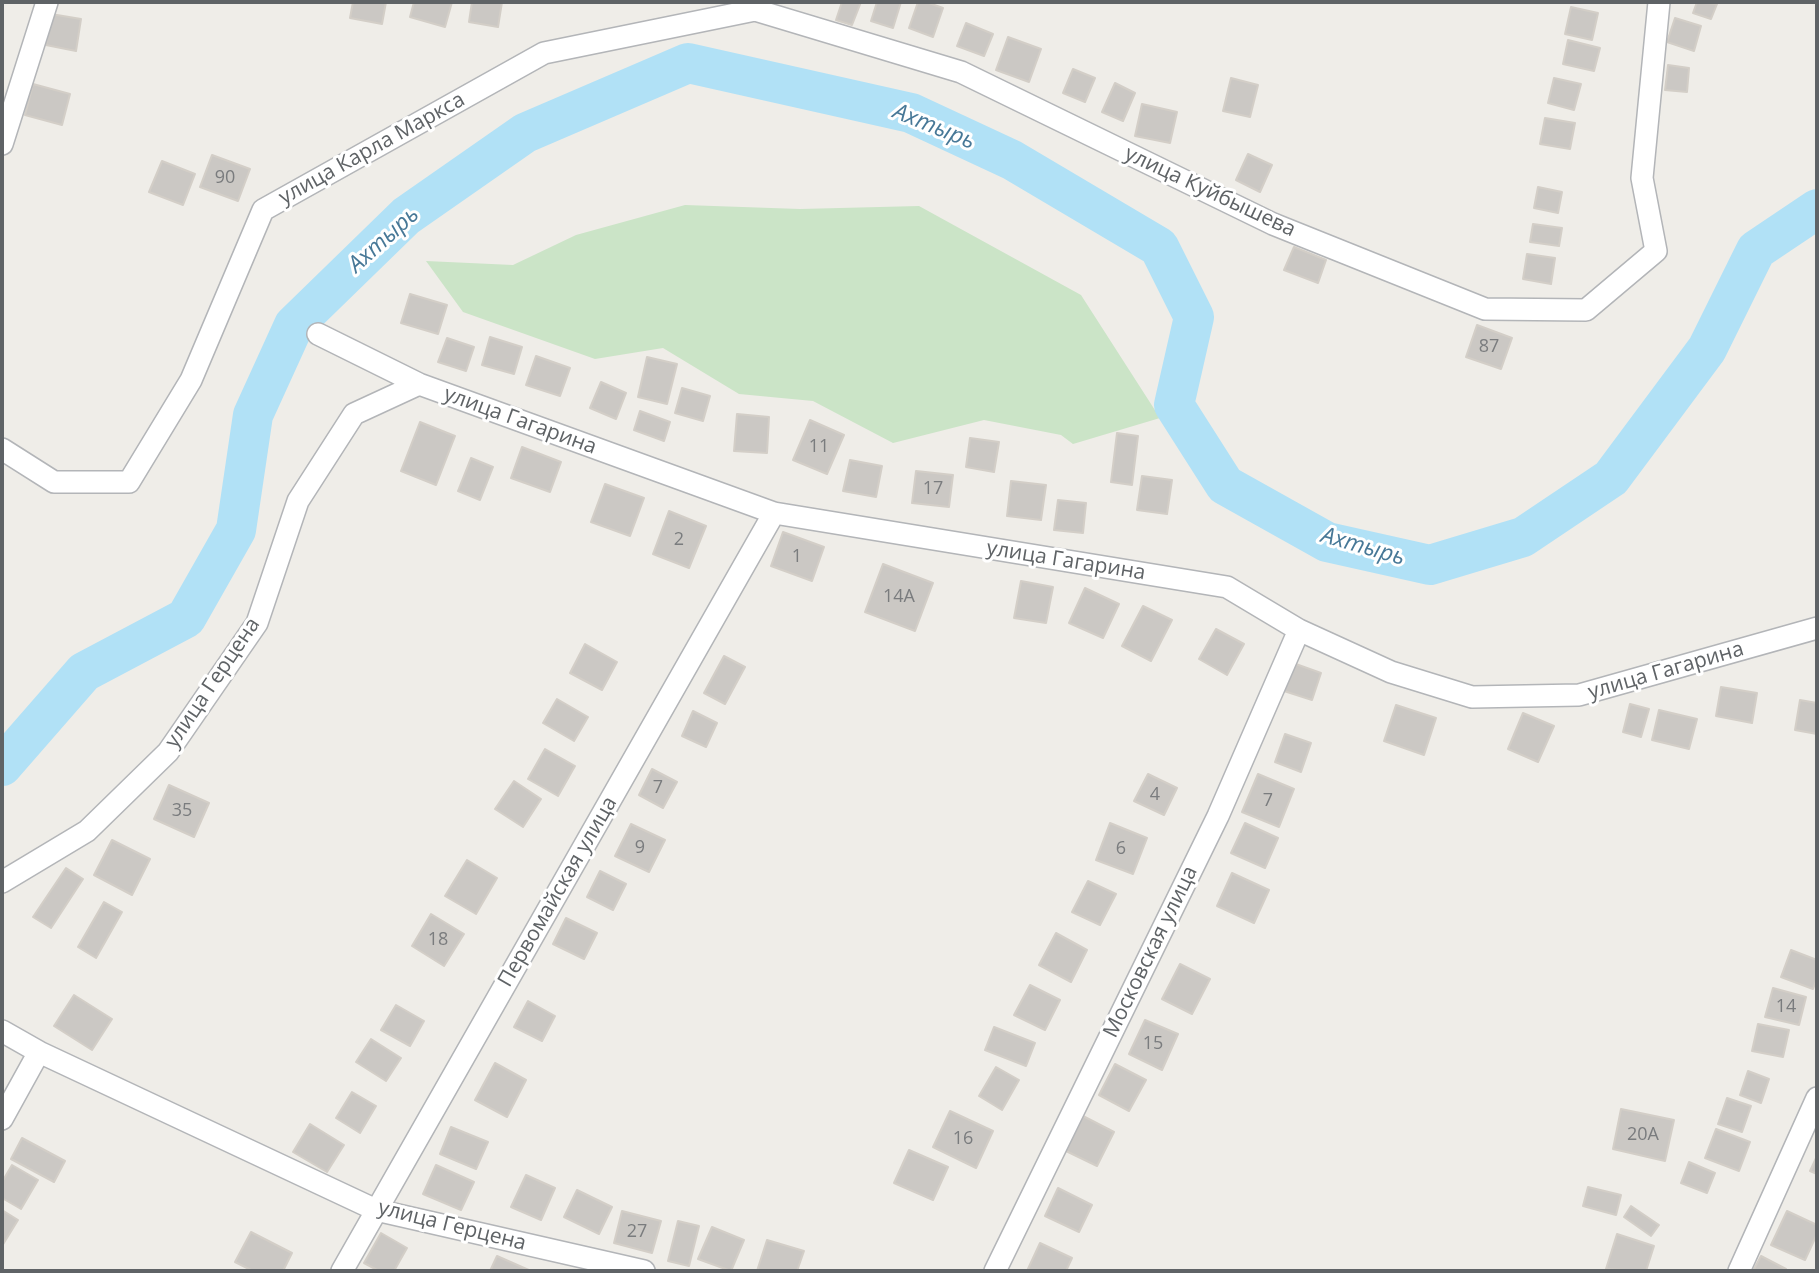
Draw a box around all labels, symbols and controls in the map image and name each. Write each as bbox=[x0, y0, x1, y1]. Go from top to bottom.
street label: улица Карла Маркса bbox=[275, 87, 469, 211]
water label: Ахтырь bbox=[889, 98, 979, 156]
street label: улица Куйбышева bbox=[1121, 141, 1299, 243]
house number: 90 bbox=[215, 167, 235, 189]
water label: Ахтырь bbox=[343, 201, 425, 279]
house number: 87 bbox=[1479, 336, 1499, 358]
street label: улица Гагарина bbox=[440, 382, 600, 460]
house number: 11 bbox=[809, 436, 829, 458]
house number: 17 bbox=[923, 478, 943, 500]
water label: Ахтырь bbox=[1318, 522, 1408, 572]
house number: 2 bbox=[674, 529, 684, 551]
street label: улица Гагарина bbox=[985, 536, 1147, 586]
house number: 1 bbox=[792, 546, 802, 568]
house number: 14А bbox=[883, 586, 915, 608]
street label: улица Герцена bbox=[160, 613, 266, 753]
street label: улица Гагарина bbox=[1585, 637, 1747, 705]
house number: 7 bbox=[653, 777, 663, 799]
house number: 4 bbox=[1150, 784, 1160, 806]
house number: 7 bbox=[1263, 790, 1273, 812]
street label: Первомайская улица bbox=[493, 792, 623, 992]
house number: 35 bbox=[172, 800, 192, 822]
house number: 9 bbox=[635, 837, 645, 859]
house number: 6 bbox=[1116, 838, 1126, 860]
street label: Московская улица bbox=[1099, 862, 1203, 1042]
house number: 18 bbox=[428, 929, 448, 951]
house number: 14 bbox=[1776, 996, 1796, 1018]
house number: 15 bbox=[1143, 1033, 1163, 1055]
house number: 20А bbox=[1627, 1124, 1659, 1146]
house number: 16 bbox=[953, 1128, 973, 1150]
street label: улица Герцена bbox=[375, 1195, 529, 1257]
house number: 27 bbox=[627, 1221, 647, 1243]

